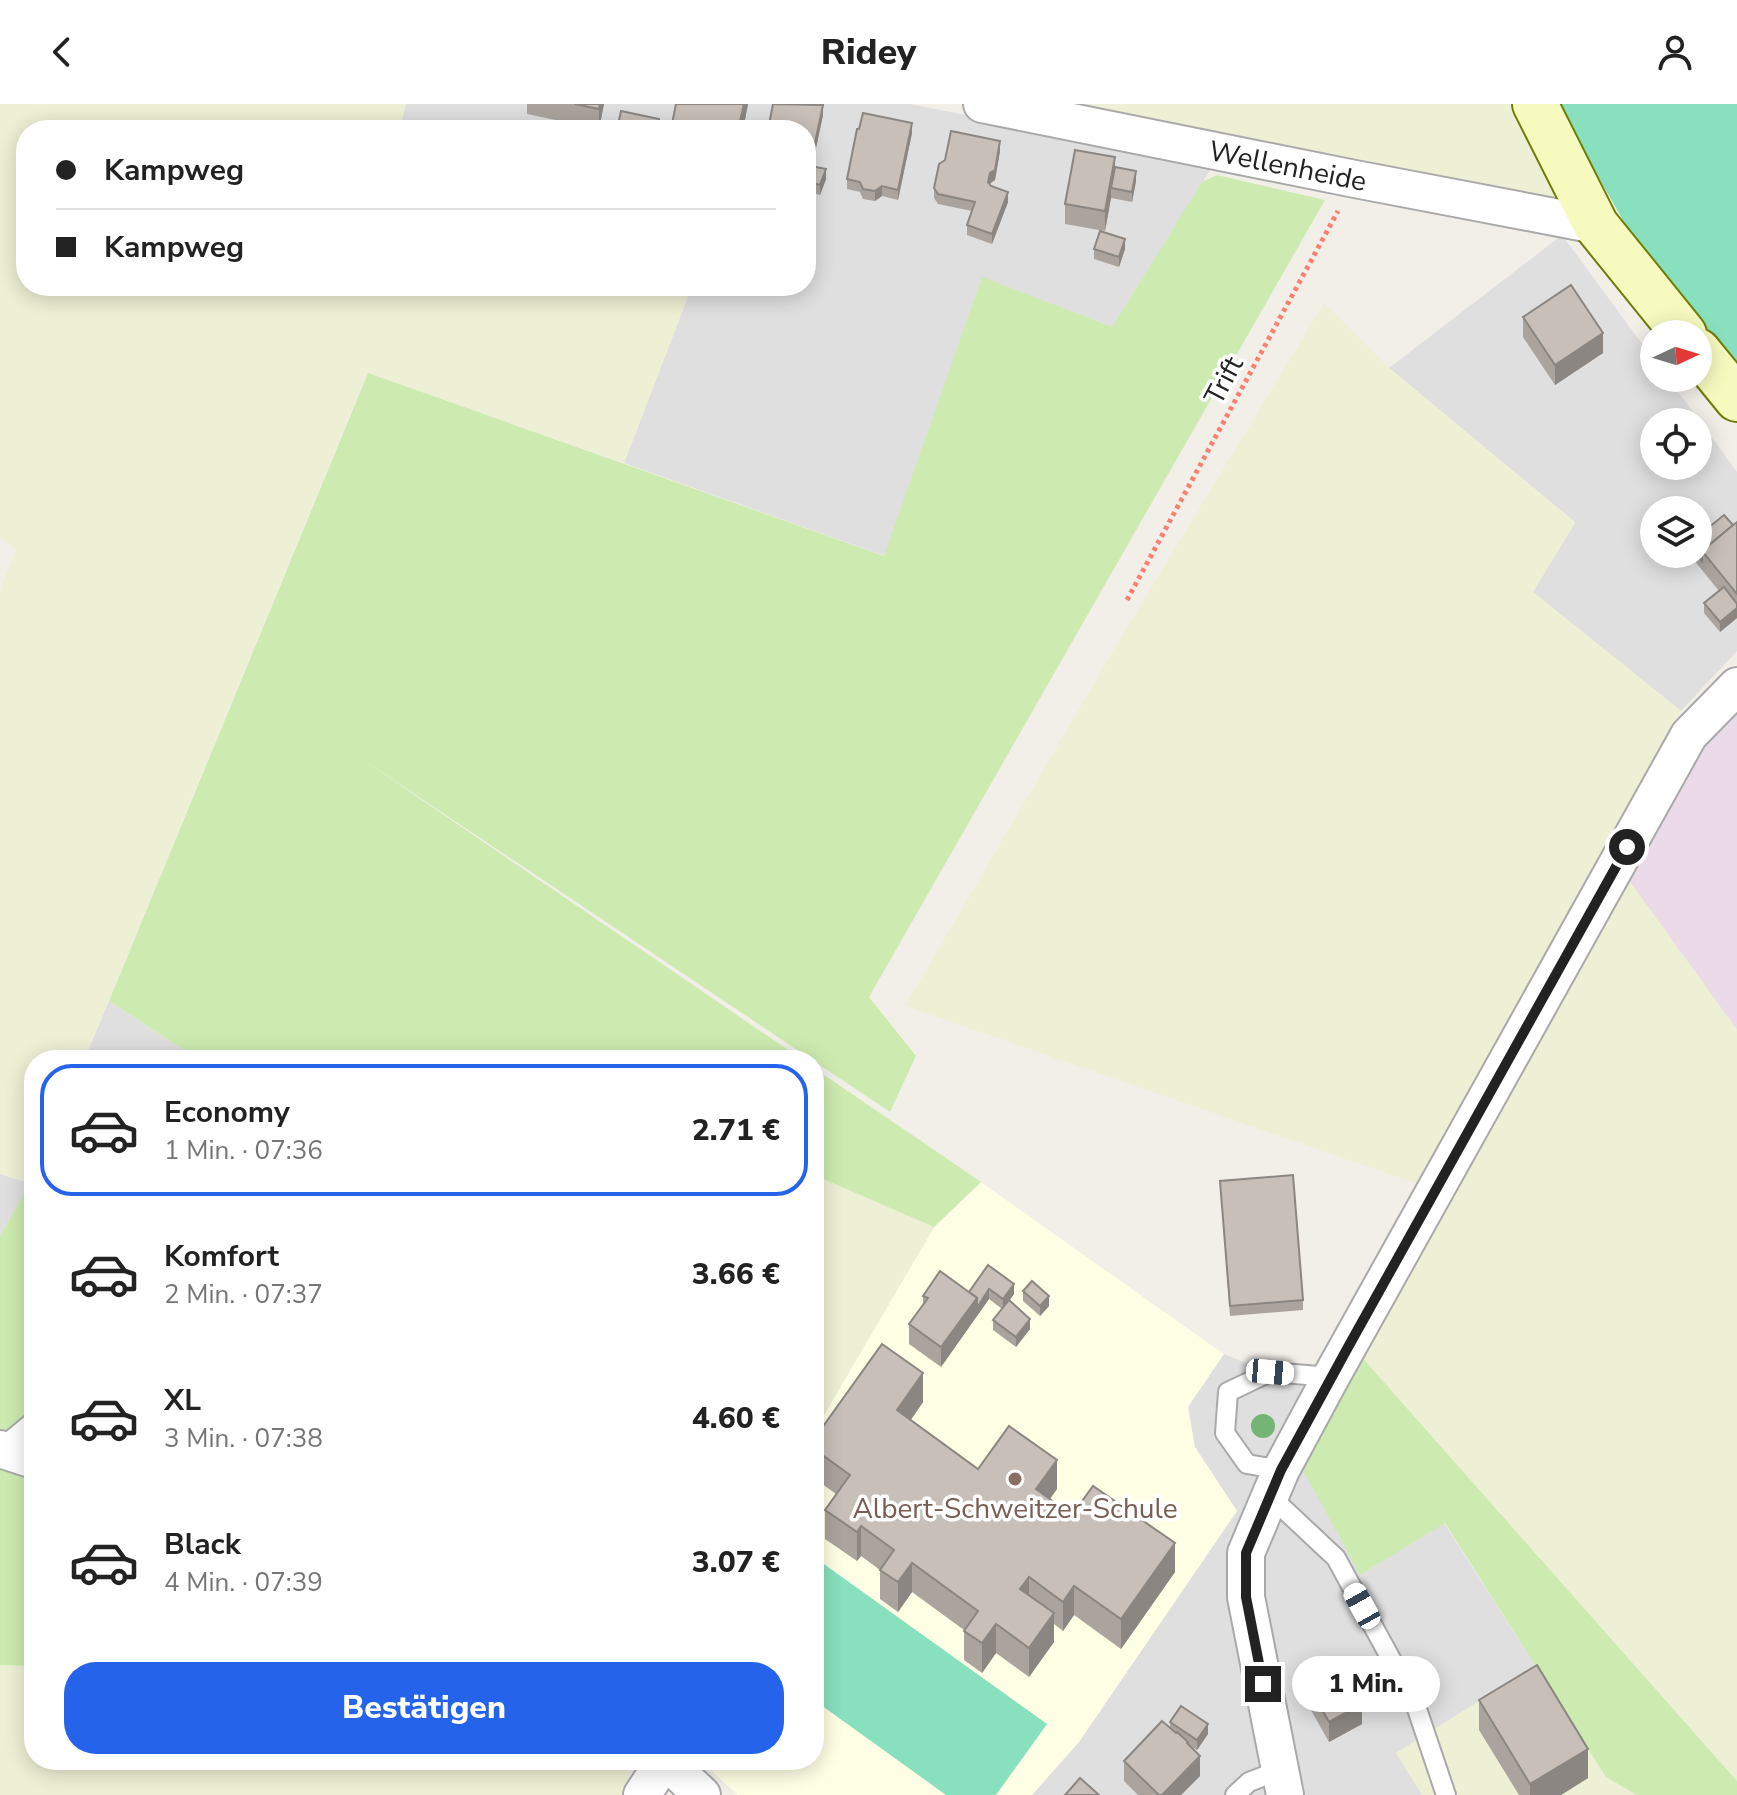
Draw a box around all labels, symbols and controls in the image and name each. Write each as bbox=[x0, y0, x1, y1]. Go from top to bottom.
text: Ridey bbox=[821, 28, 916, 77]
icon: back bbox=[40, 30, 84, 74]
icon: person bbox=[1653, 30, 1697, 74]
street label: Wellenheide bbox=[1206, 132, 1370, 201]
text: Kampweg bbox=[104, 150, 244, 191]
text: Kampweg bbox=[104, 227, 244, 268]
north arrow bbox=[1640, 320, 1712, 392]
map controls bbox=[1640, 320, 1712, 568]
street label: Trift bbox=[1195, 349, 1252, 411]
button: locate bbox=[1640, 408, 1712, 480]
button: layers bbox=[1640, 496, 1712, 568]
route start bbox=[1609, 829, 1645, 865]
text: Economy bbox=[164, 1092, 290, 1133]
icon: car bbox=[68, 1094, 140, 1166]
text: 2.71 € bbox=[692, 1110, 780, 1151]
text: 1 Min. · 07:36 bbox=[164, 1133, 323, 1168]
text: Komfort bbox=[164, 1236, 279, 1277]
icon: car bbox=[68, 1238, 140, 1310]
text: 3.66 € bbox=[692, 1254, 780, 1295]
text: 2 Min. · 07:37 bbox=[164, 1277, 323, 1312]
car bbox=[1245, 1358, 1295, 1386]
text: XL bbox=[164, 1380, 201, 1421]
icon: car bbox=[68, 1382, 140, 1454]
text: 4.60 € bbox=[692, 1398, 780, 1439]
text: 3 Min. · 07:38 bbox=[164, 1421, 323, 1456]
marker: Albert-Schweitzer-Schule bbox=[1006, 1470, 1024, 1488]
place label: Albert-Schweitzer-Schule bbox=[852, 1490, 1178, 1528]
text: Black bbox=[164, 1524, 241, 1565]
icon: car bbox=[68, 1526, 140, 1598]
text: 3.07 € bbox=[692, 1542, 780, 1583]
text: 4 Min. · 07:39 bbox=[164, 1565, 323, 1600]
car bbox=[1340, 1579, 1384, 1633]
callout: 1 Min. bbox=[1291, 1656, 1439, 1712]
button: Bestätigen bbox=[64, 1662, 784, 1754]
route end bbox=[1245, 1666, 1281, 1702]
text: 1 Min. bbox=[1329, 1666, 1403, 1701]

